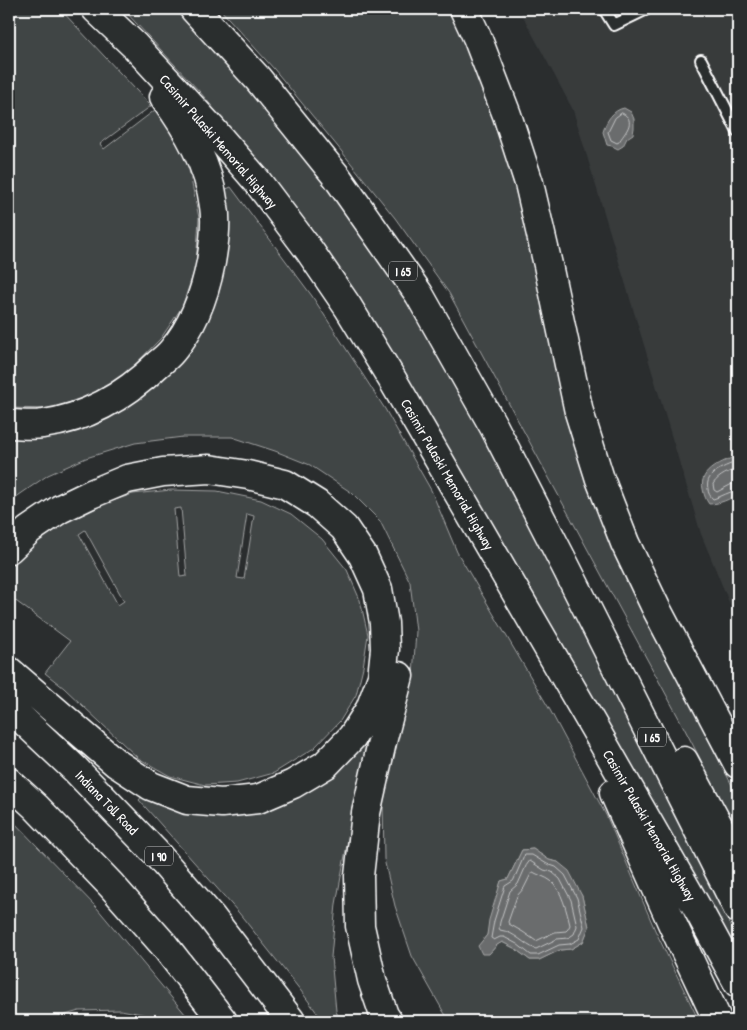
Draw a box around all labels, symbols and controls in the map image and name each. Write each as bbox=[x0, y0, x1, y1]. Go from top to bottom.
street label: Casimir Pulaski Memorial Highway bbox=[155, 70, 283, 213]
road number: I 65 bbox=[389, 262, 417, 280]
street label: Casimir Pulaski Memorial Highway bbox=[396, 395, 499, 554]
road number: I 65 bbox=[638, 728, 666, 746]
street label: Casimir Pulaski Memorial Highway bbox=[598, 746, 701, 905]
street label: Indiana Toll Road bbox=[71, 765, 143, 839]
road number: I 90 bbox=[145, 846, 173, 866]

